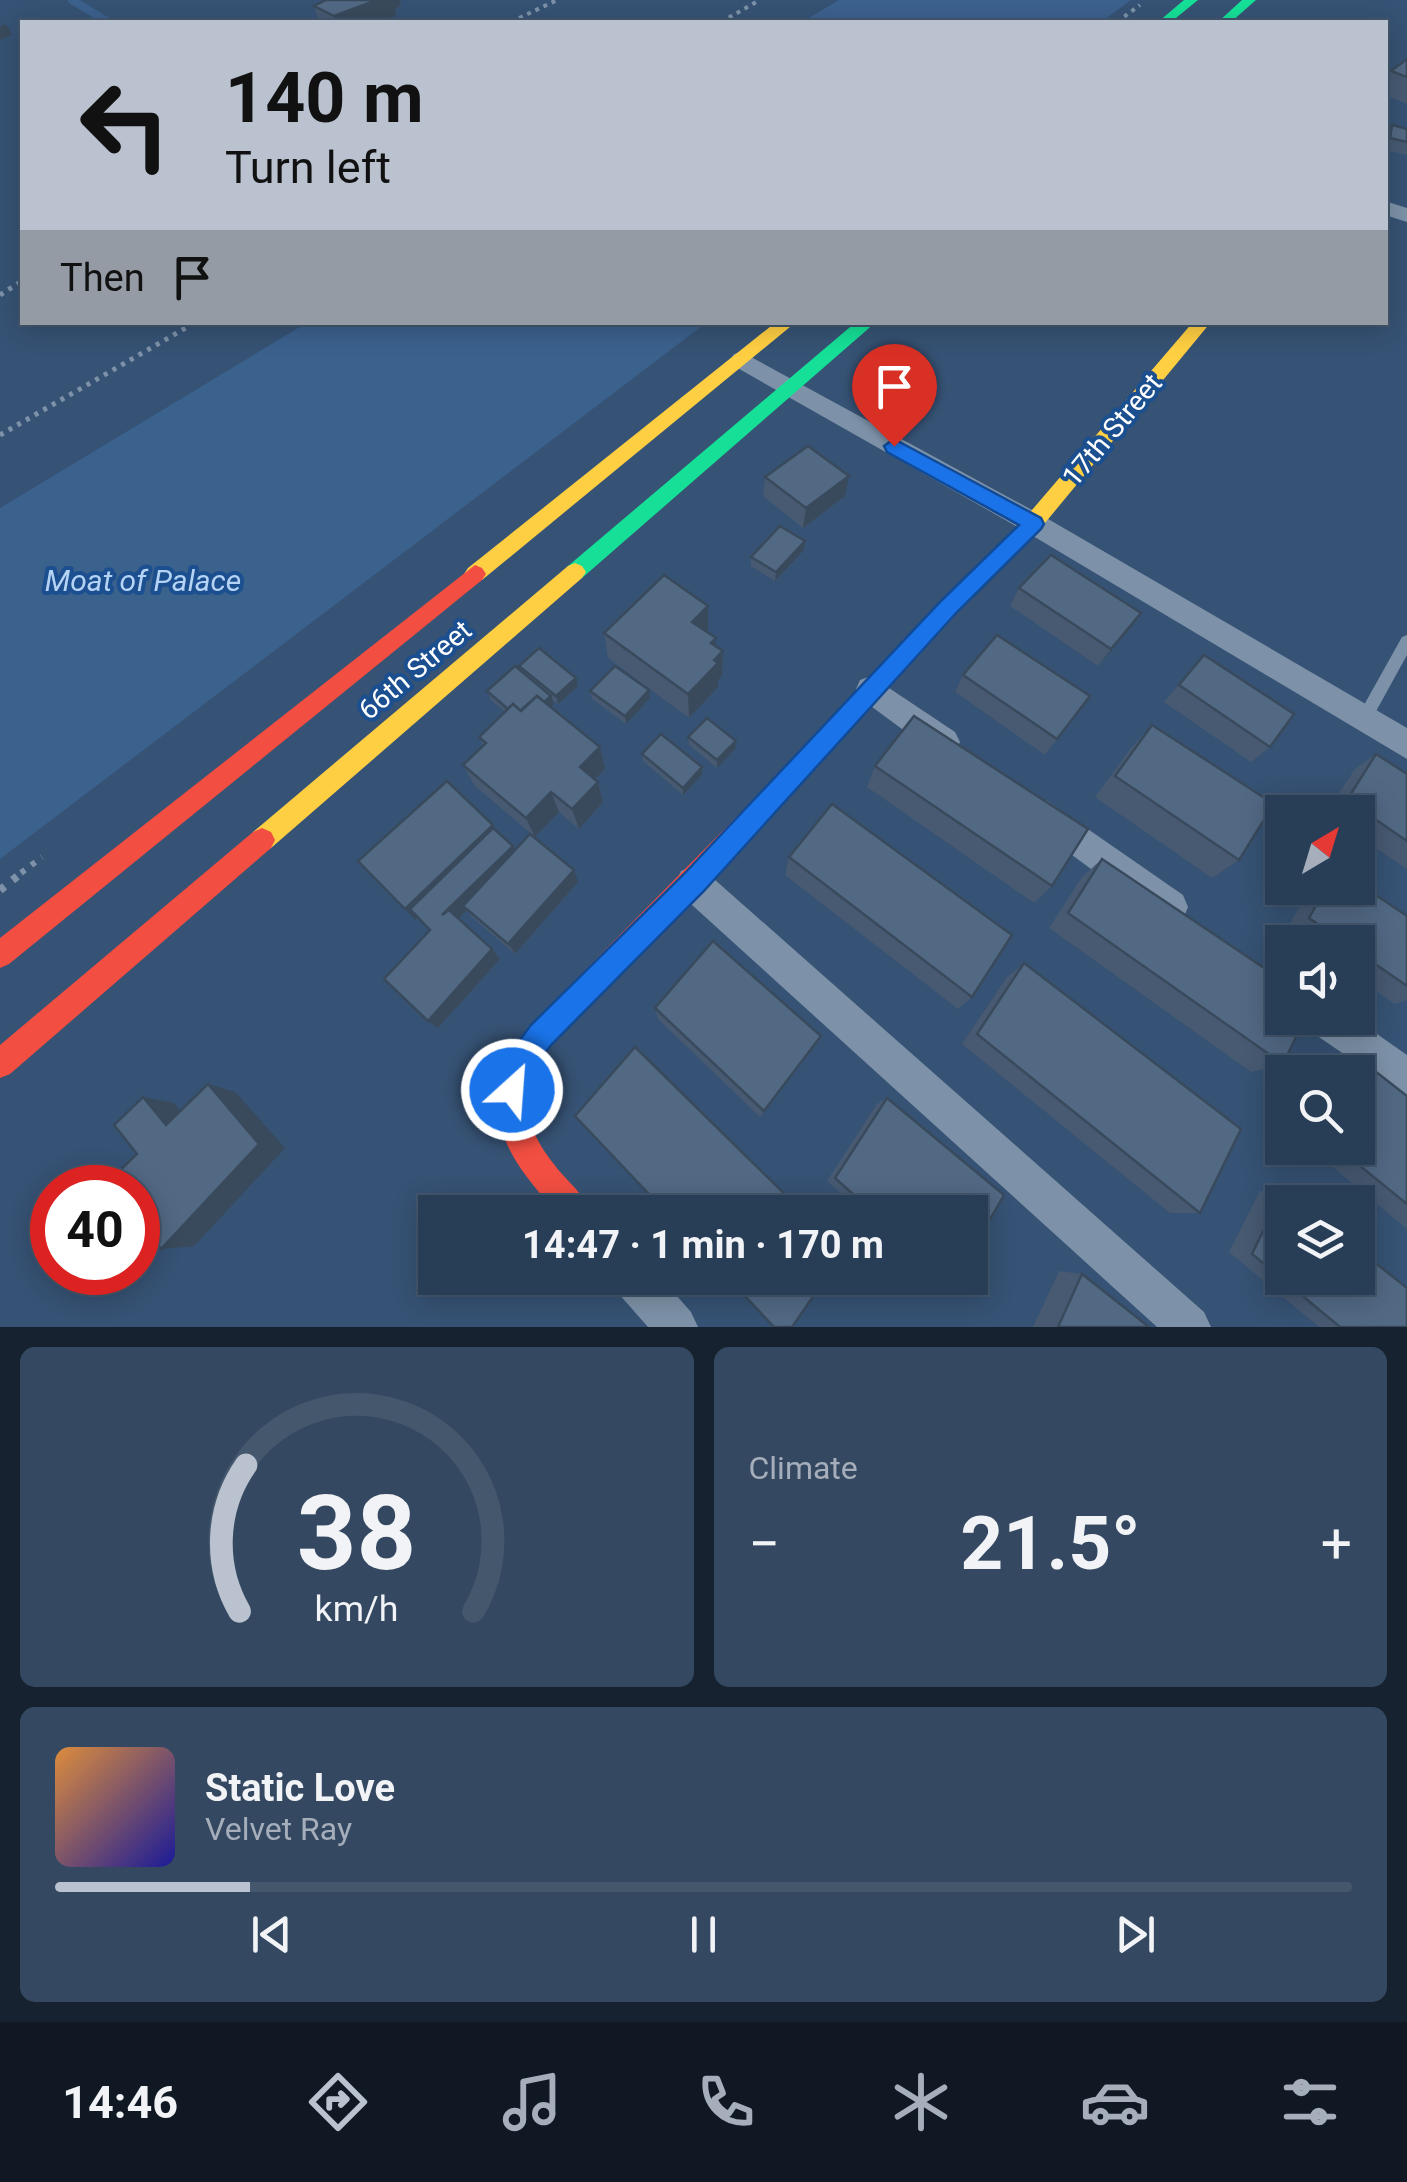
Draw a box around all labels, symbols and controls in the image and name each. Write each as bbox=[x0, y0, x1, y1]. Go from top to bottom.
text: 140 m bbox=[225, 57, 424, 139]
icon: left bbox=[60, 60, 190, 190]
text: Turn left bbox=[225, 141, 391, 194]
icon: arrive bbox=[165, 250, 220, 305]
text: Then bbox=[60, 256, 145, 300]
pin bbox=[852, 344, 937, 447]
icon: arrive bbox=[867, 359, 922, 414]
street label: 17th Street bbox=[1055, 367, 1169, 493]
water label: Moat of Palace bbox=[45, 563, 241, 598]
street label: 66th Street bbox=[352, 613, 478, 727]
north arrow bbox=[1265, 795, 1375, 905]
map controls bbox=[1265, 795, 1375, 1295]
button: sound bbox=[1265, 925, 1375, 1035]
position arrow bbox=[460, 1038, 564, 1142]
button: search bbox=[1265, 1055, 1375, 1165]
speed limit sign: 40 bbox=[30, 1165, 160, 1295]
button: layers bbox=[1265, 1185, 1375, 1295]
text: 14:47 · 1 min · 170 m bbox=[522, 1223, 884, 1267]
text: Climate bbox=[749, 1449, 858, 1487]
text: 38 bbox=[297, 1473, 416, 1594]
text: 21.5° bbox=[960, 1499, 1140, 1587]
text: − bbox=[749, 1512, 780, 1576]
text: + bbox=[1321, 1512, 1352, 1576]
text: km/h bbox=[315, 1588, 399, 1630]
text: Static Love bbox=[205, 1766, 395, 1810]
text: Velvet Ray bbox=[205, 1810, 352, 1848]
icon: previous bbox=[244, 1907, 299, 1962]
icon: pause bbox=[676, 1907, 731, 1962]
icon: next bbox=[1108, 1907, 1163, 1962]
icon: directions bbox=[303, 2067, 373, 2137]
icon: music bbox=[497, 2067, 567, 2137]
icon: phone bbox=[691, 2067, 761, 2137]
icon: climate bbox=[886, 2067, 956, 2137]
icon: car bbox=[1080, 2067, 1150, 2137]
icon: filters bbox=[1275, 2067, 1345, 2137]
text: 14:46 bbox=[62, 2076, 178, 2129]

